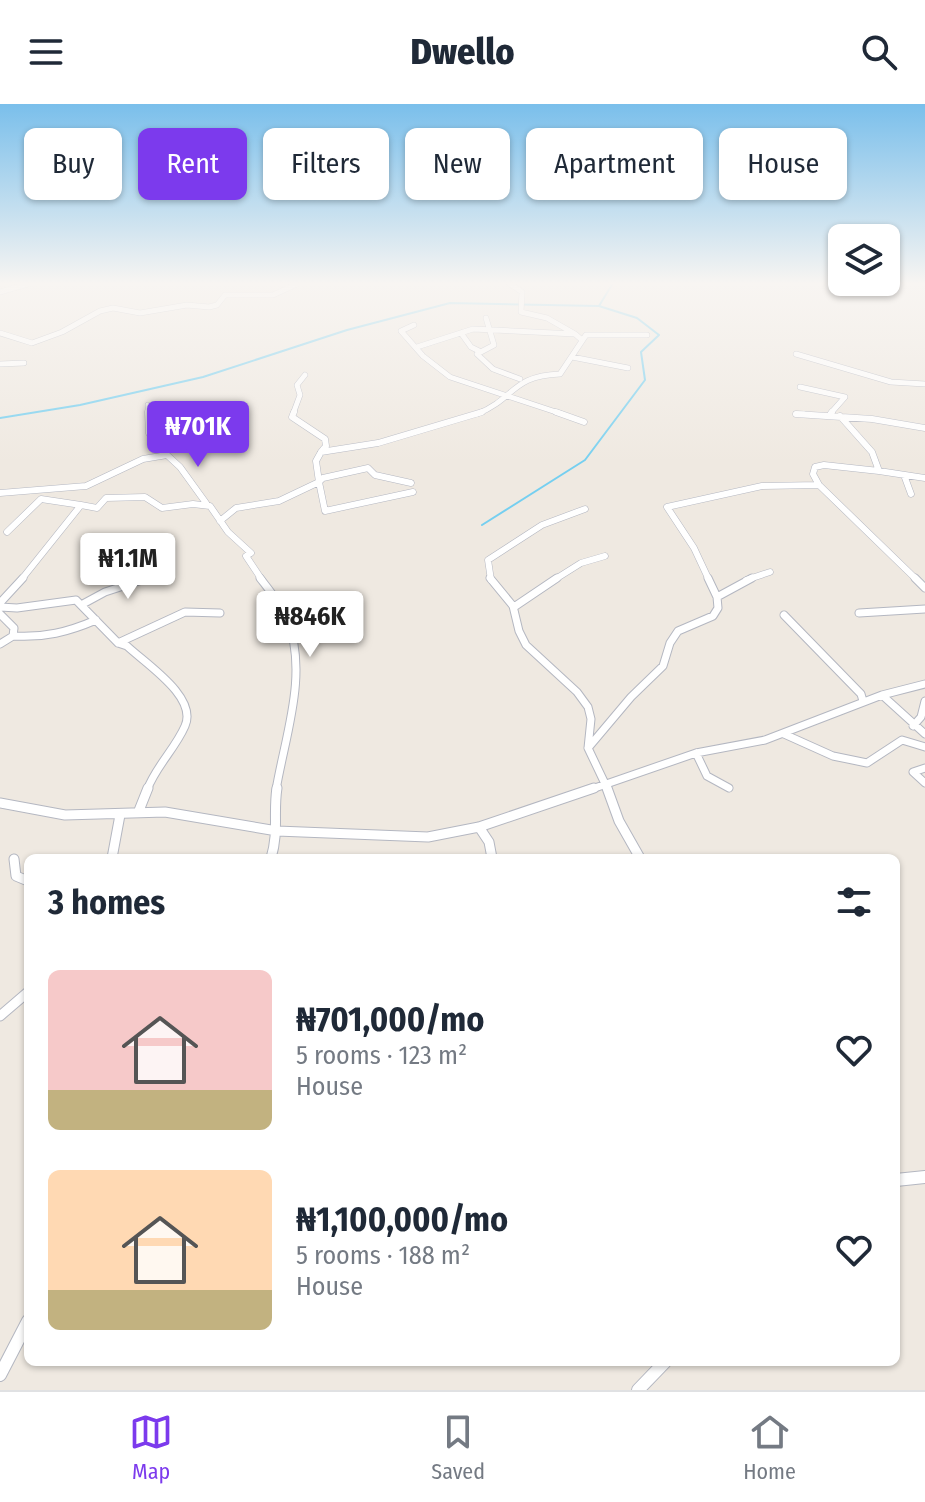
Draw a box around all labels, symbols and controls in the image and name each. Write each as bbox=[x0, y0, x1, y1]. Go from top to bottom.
icon: menu bbox=[24, 30, 68, 74]
text: Dwello bbox=[410, 30, 515, 74]
icon: search bbox=[857, 30, 901, 74]
chip: Buy bbox=[24, 128, 122, 200]
chip: Rent bbox=[138, 128, 247, 200]
chip: Filters bbox=[263, 128, 389, 200]
chip: New bbox=[405, 128, 510, 200]
chip: Apartment bbox=[526, 128, 703, 200]
chip: House bbox=[719, 128, 847, 200]
map controls bbox=[828, 224, 900, 296]
button: layers bbox=[828, 224, 900, 296]
pin: ₦701K bbox=[142, 401, 254, 469]
text: ₦701K bbox=[165, 411, 231, 442]
pin: ₦1.1M bbox=[72, 533, 184, 601]
text: ₦1.1M bbox=[98, 543, 158, 574]
pin: ₦846K bbox=[254, 591, 366, 659]
text: ₦846K bbox=[274, 601, 346, 632]
icon: filters bbox=[832, 880, 876, 924]
text: 3 homes bbox=[48, 882, 165, 923]
text: ₦701,000/mo bbox=[296, 999, 484, 1040]
icon: home bbox=[112, 1002, 208, 1098]
icon: heart bbox=[832, 1028, 876, 1072]
text: 5 rooms · 123 m² bbox=[296, 1040, 467, 1071]
text: House bbox=[296, 1071, 363, 1102]
text: ₦1,100,000/mo bbox=[296, 1199, 508, 1240]
icon: home bbox=[112, 1202, 208, 1298]
icon: heart bbox=[832, 1228, 876, 1272]
text: 5 rooms · 188 m² bbox=[296, 1240, 470, 1271]
text: House bbox=[296, 1271, 363, 1302]
tab: Map bbox=[129, 1410, 173, 1485]
tab: Saved bbox=[431, 1410, 485, 1485]
tab: Home bbox=[743, 1410, 796, 1485]

